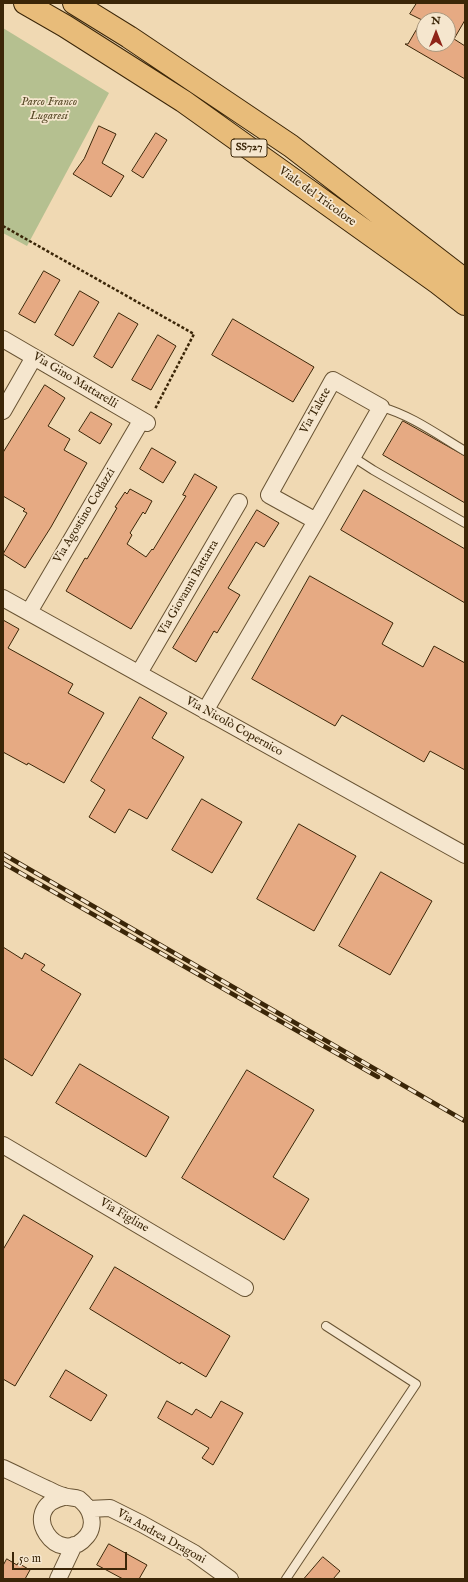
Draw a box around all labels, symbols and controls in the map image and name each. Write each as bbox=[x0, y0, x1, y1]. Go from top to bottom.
north arrow bbox=[416, 12, 456, 52]
text: N bbox=[431, 14, 441, 28]
park label: Parco Franco Lugaresi bbox=[21, 96, 77, 124]
road number: SS727 bbox=[231, 139, 267, 157]
street label: Viale del Tricolore bbox=[276, 164, 358, 230]
street label: Via Gino Mattarelli bbox=[30, 350, 120, 412]
street label: Via Talete bbox=[298, 386, 334, 436]
street label: Via Agostino Codazzi bbox=[51, 466, 119, 566]
street label: Via Giovanni Battarra bbox=[156, 538, 222, 638]
street label: Via Nicolò Copernico bbox=[183, 694, 285, 760]
street label: Via Figline bbox=[97, 1196, 151, 1236]
street label: Via Andrea Dragoni bbox=[114, 1507, 208, 1567]
scale bar bbox=[14, 1544, 129, 1570]
text: 50 m bbox=[19, 1551, 41, 1566]

